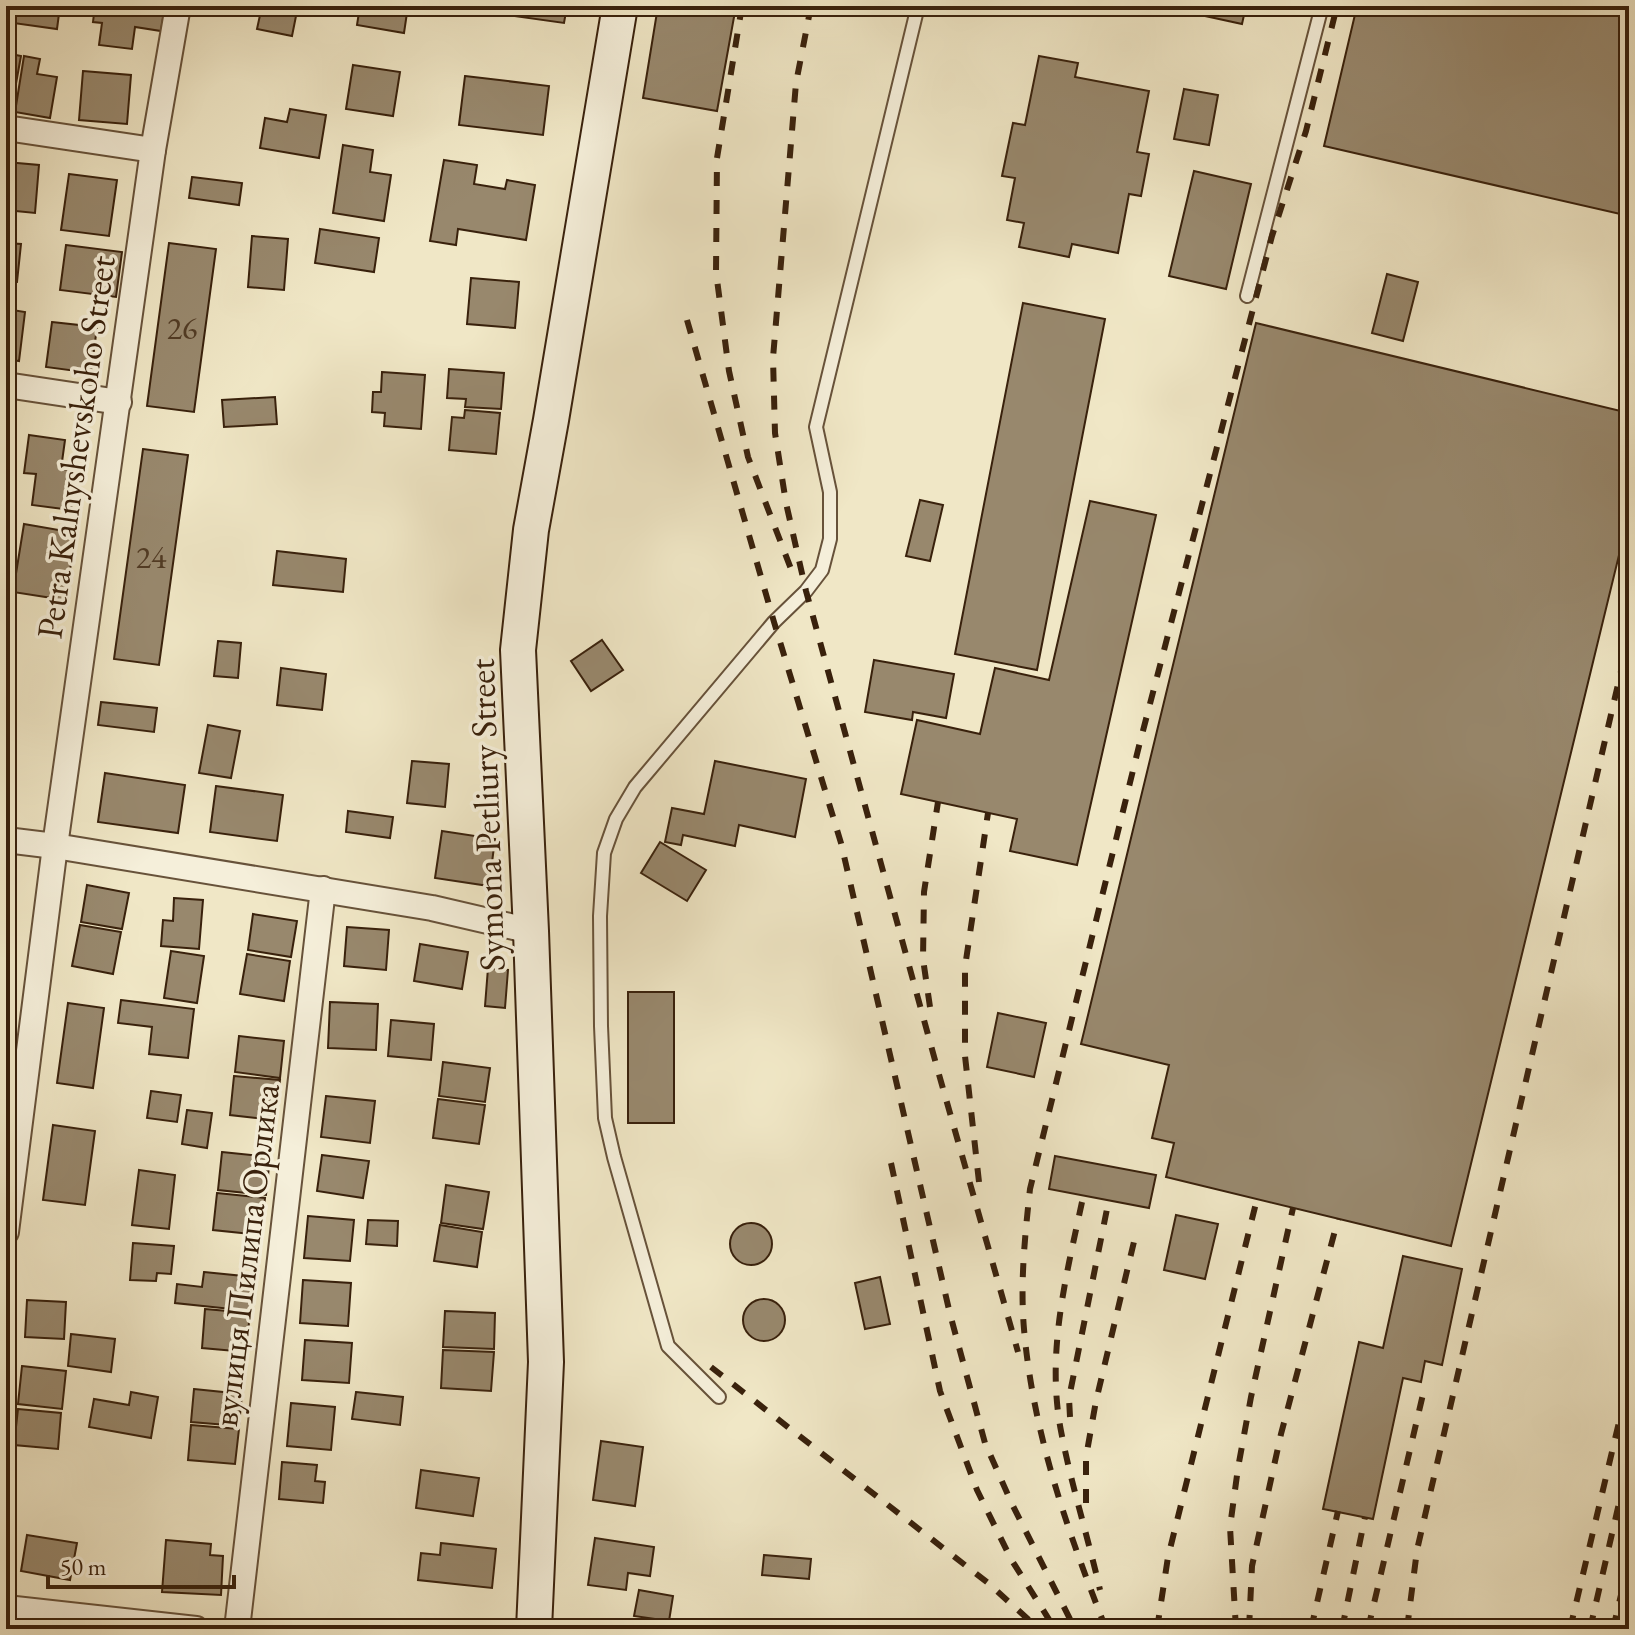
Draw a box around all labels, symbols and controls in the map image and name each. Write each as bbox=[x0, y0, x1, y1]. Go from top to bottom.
street label: Petra Kalnyshevskoho Street bbox=[25, 252, 126, 642]
house number: 26 bbox=[167, 307, 197, 349]
house number: 24 bbox=[136, 536, 167, 578]
street label: Symona Petliury Street bbox=[458, 657, 515, 972]
street label: вулиця Пилипа Орлика bbox=[201, 1080, 290, 1429]
scale bar bbox=[48, 1539, 234, 1589]
text: 50 m bbox=[60, 1551, 107, 1582]

